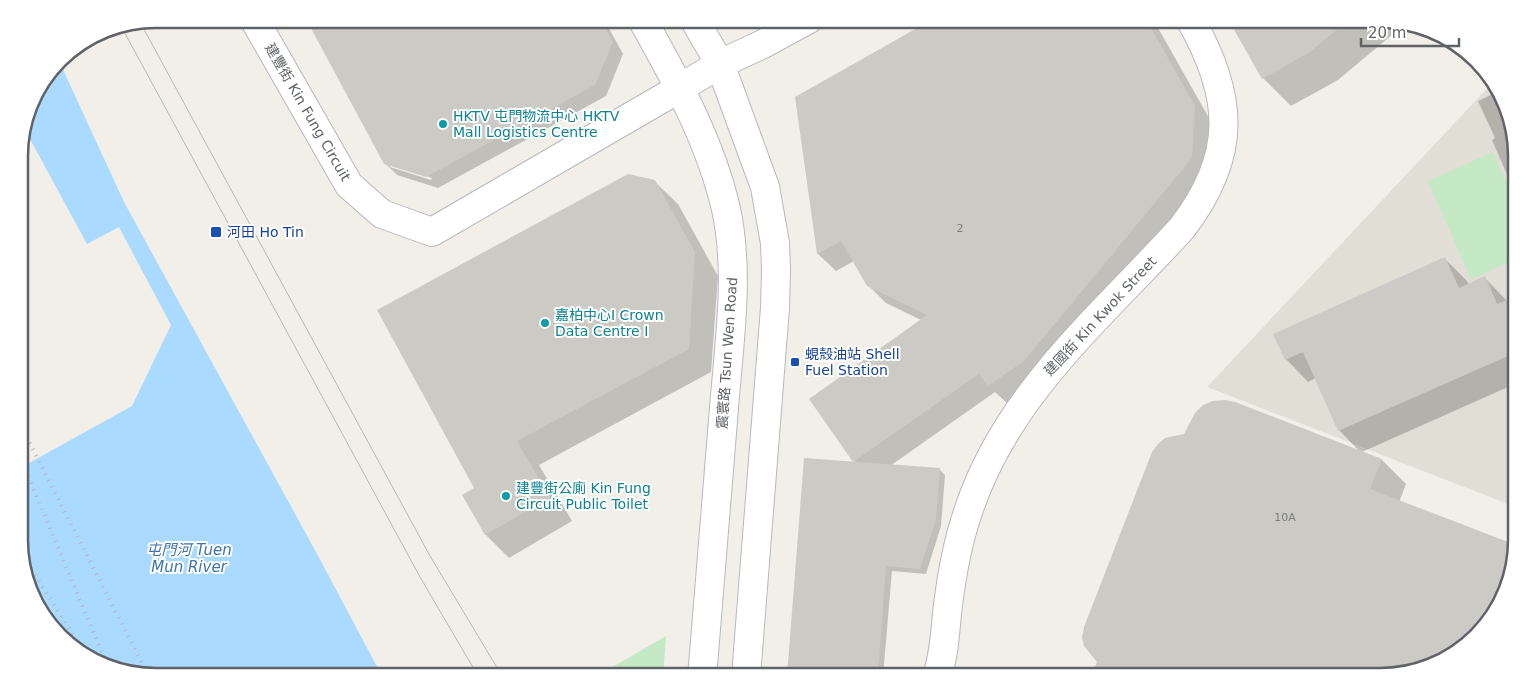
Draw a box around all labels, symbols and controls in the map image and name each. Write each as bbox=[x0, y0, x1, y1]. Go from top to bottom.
scale bar bbox=[1361, 15, 1458, 47]
text: 20 m bbox=[1368, 24, 1406, 42]
street label: 建豐街 Kin Fung Circuit bbox=[262, 40, 354, 184]
place label: HKTV 屯門物流中心 HKTV Mall Logistics Centre bbox=[453, 108, 620, 140]
marker: HKTV 屯門物流中心 HKTV Mall Logistics Centre bbox=[437, 118, 449, 130]
house number: 2 bbox=[957, 222, 964, 235]
place label: 河田 Ho Tin bbox=[227, 224, 304, 240]
marker: 河田 Ho Tin bbox=[209, 225, 223, 239]
street label: 建國街 Kin Kwok Street bbox=[1041, 253, 1160, 379]
street label: 震寰路 Tsun Wen Road bbox=[714, 276, 740, 430]
place label: 嘉柏中心I Crown Data Centre I bbox=[555, 307, 664, 339]
marker: 嘉柏中心I Crown Data Centre I bbox=[539, 317, 551, 329]
place label: 蜆殼油站 Shell Fuel Station bbox=[805, 346, 900, 378]
marker: 蜆殼油站 Shell Fuel Station bbox=[789, 356, 801, 368]
place label: 建豐街公廁 Kin Fung Circuit Public Toilet bbox=[516, 480, 651, 512]
marker: 建豐街公廁 Kin Fung Circuit Public Toilet bbox=[500, 490, 512, 502]
house number: 10A bbox=[1274, 511, 1296, 524]
water label: 屯門河 Tuen Mun River bbox=[146, 541, 232, 576]

